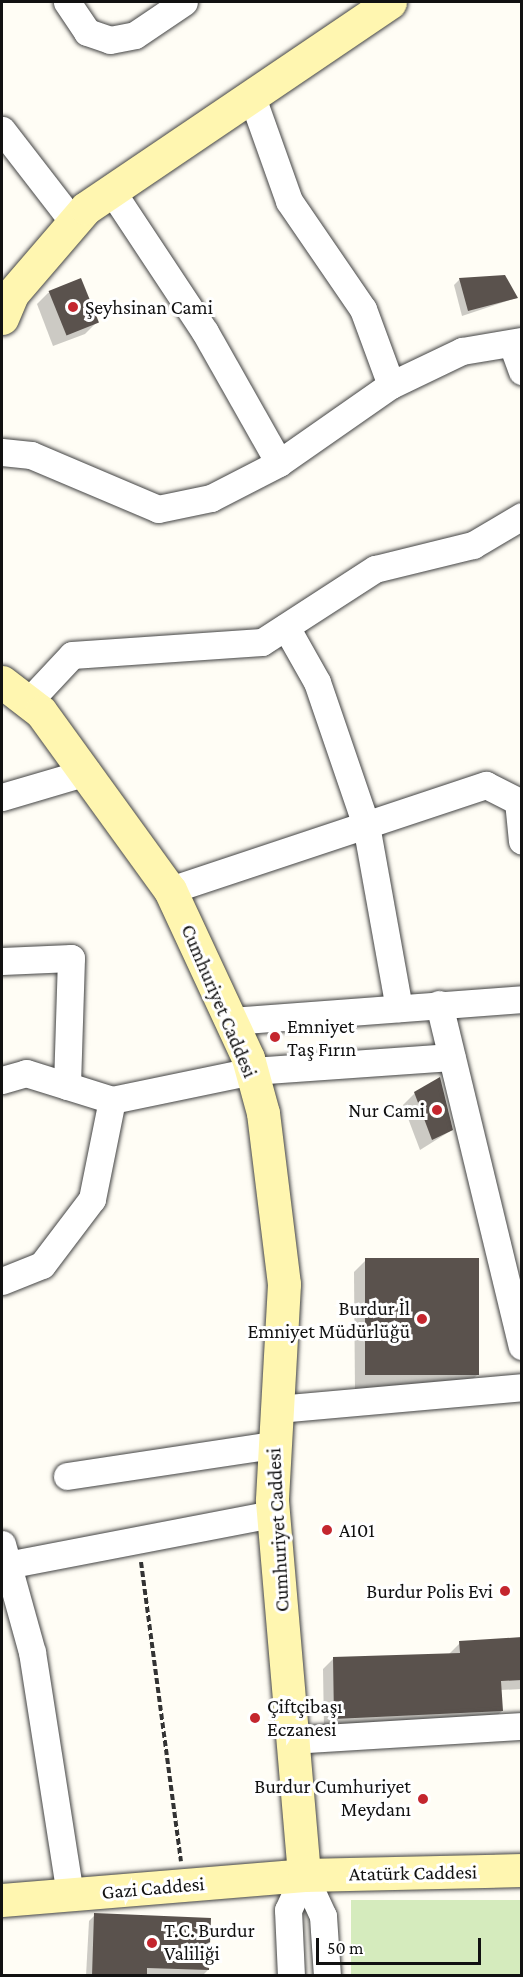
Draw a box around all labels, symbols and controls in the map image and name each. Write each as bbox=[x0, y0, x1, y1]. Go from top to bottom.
place label: Şeyhsinan Cami bbox=[85, 295, 213, 319]
marker: Şeyhsinan Cami bbox=[66, 300, 80, 314]
street label: Cumhuriyet Caddesi bbox=[176, 921, 262, 1081]
place label: Emniyet Taş Fırın bbox=[287, 1014, 356, 1061]
marker: Emniyet Taş Fırın bbox=[268, 1030, 282, 1044]
place label: Nur Cami bbox=[348, 1098, 425, 1122]
marker: Nur Cami bbox=[430, 1103, 444, 1117]
place label: Burdur İl Emniyet Müdürlüğü bbox=[247, 1296, 410, 1343]
marker: Burdur İl Emniyet Müdürlüğü bbox=[415, 1312, 429, 1326]
street label: Cumhuriyet Caddesi bbox=[262, 1447, 294, 1613]
place label: A101 bbox=[339, 1518, 375, 1542]
marker: A101 bbox=[320, 1523, 334, 1537]
place label: Burdur Polis Evi bbox=[366, 1579, 493, 1603]
marker: Burdur Polis Evi bbox=[498, 1584, 512, 1598]
place label: Çiftçibaşı Eczanesi bbox=[267, 1694, 343, 1741]
marker: Çiftçibaşı Eczanesi bbox=[248, 1711, 262, 1725]
place label: Burdur Cumhuriyet Meydanı bbox=[254, 1775, 411, 1822]
marker: Burdur Cumhuriyet Meydanı bbox=[416, 1792, 430, 1806]
street label: Atatürk Caddesi bbox=[349, 1860, 477, 1886]
street label: Gazi Caddesi bbox=[101, 1872, 205, 1904]
place label: T.C. Burdur Valiliği bbox=[164, 1919, 255, 1966]
scale bar bbox=[319, 1926, 484, 1964]
marker: T.C. Burdur Valiliği bbox=[145, 1936, 159, 1950]
text: 50 m bbox=[327, 1938, 364, 1958]

